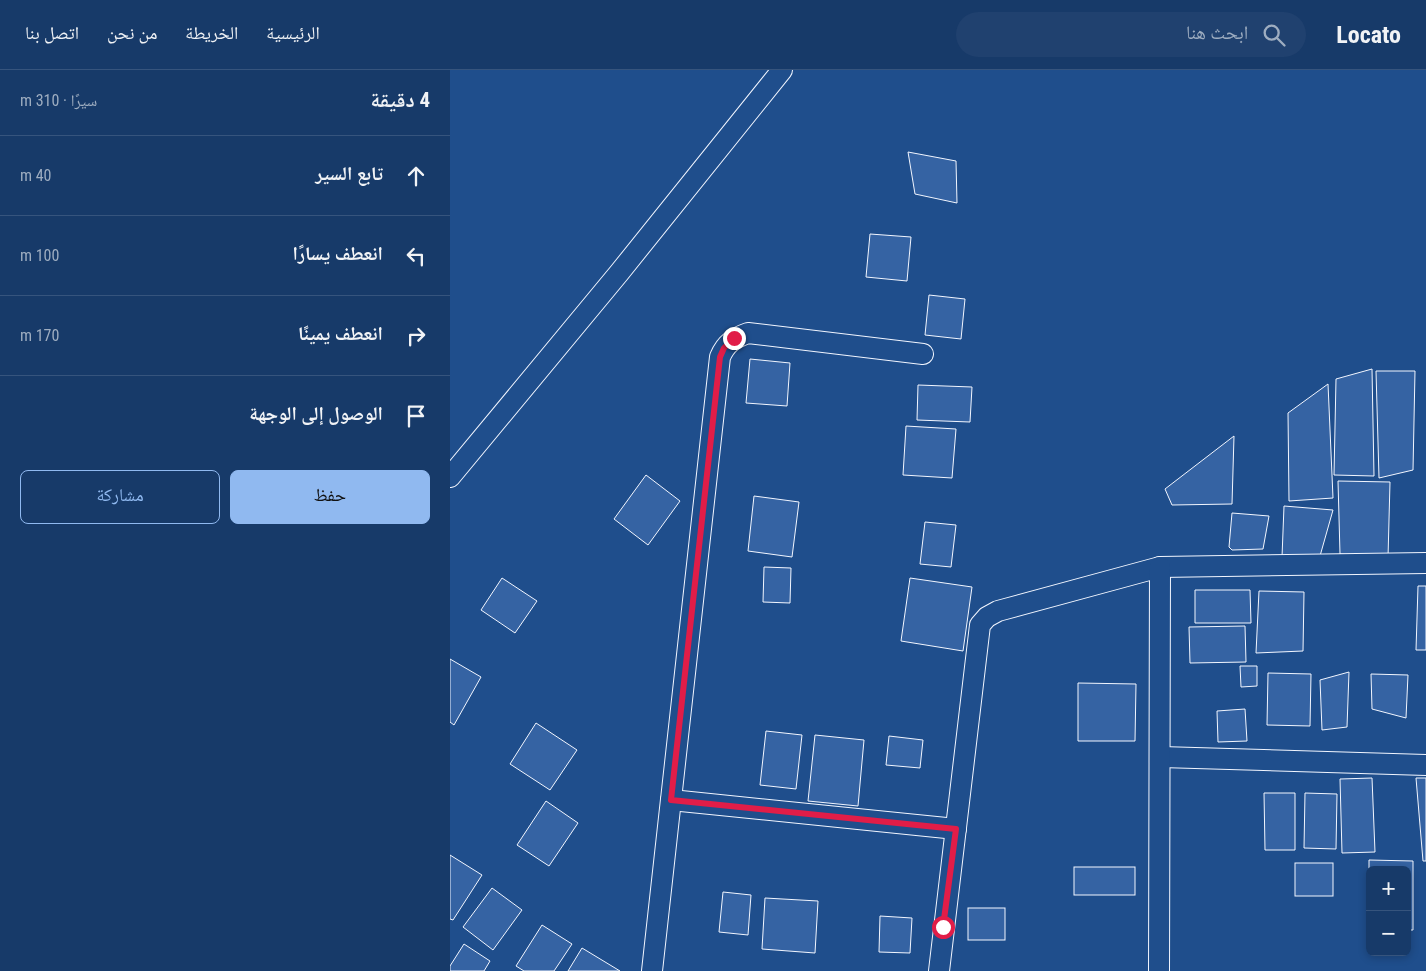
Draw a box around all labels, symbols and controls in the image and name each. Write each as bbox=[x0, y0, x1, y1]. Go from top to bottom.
search box bbox=[956, 12, 1306, 57]
text: ابحث هنا bbox=[1186, 21, 1248, 44]
icon: search bbox=[1260, 21, 1288, 49]
text: Locato bbox=[1336, 21, 1401, 49]
text: اتصل بنا bbox=[25, 22, 79, 43]
text: من نحن bbox=[107, 22, 157, 43]
text: الخريطة bbox=[185, 22, 238, 43]
text: الرئيسية bbox=[266, 22, 320, 43]
text: 4 دقيقة bbox=[370, 88, 430, 112]
text: سيرًا · 310 m bbox=[20, 91, 97, 110]
text: تابع السير bbox=[315, 162, 383, 185]
icon: ahead bbox=[402, 162, 430, 190]
text: 40 m bbox=[20, 166, 52, 185]
text: انعطف يسارًا bbox=[292, 242, 383, 265]
icon: left bbox=[402, 242, 430, 270]
text: 100 m bbox=[20, 246, 59, 265]
text: انعطف يمينًا bbox=[298, 322, 383, 345]
icon: right bbox=[402, 322, 430, 350]
text: 170 m bbox=[20, 326, 59, 345]
route end bbox=[723, 327, 746, 350]
text: الوصول إلى الوجهة bbox=[249, 402, 383, 425]
icon: arrive bbox=[402, 402, 430, 430]
button: مشاركة bbox=[20, 470, 220, 524]
button: حفظ bbox=[230, 470, 430, 524]
map controls bbox=[1366, 866, 1411, 956]
button: + bbox=[1366, 866, 1411, 911]
button: − bbox=[1366, 911, 1411, 956]
route start bbox=[932, 916, 955, 939]

